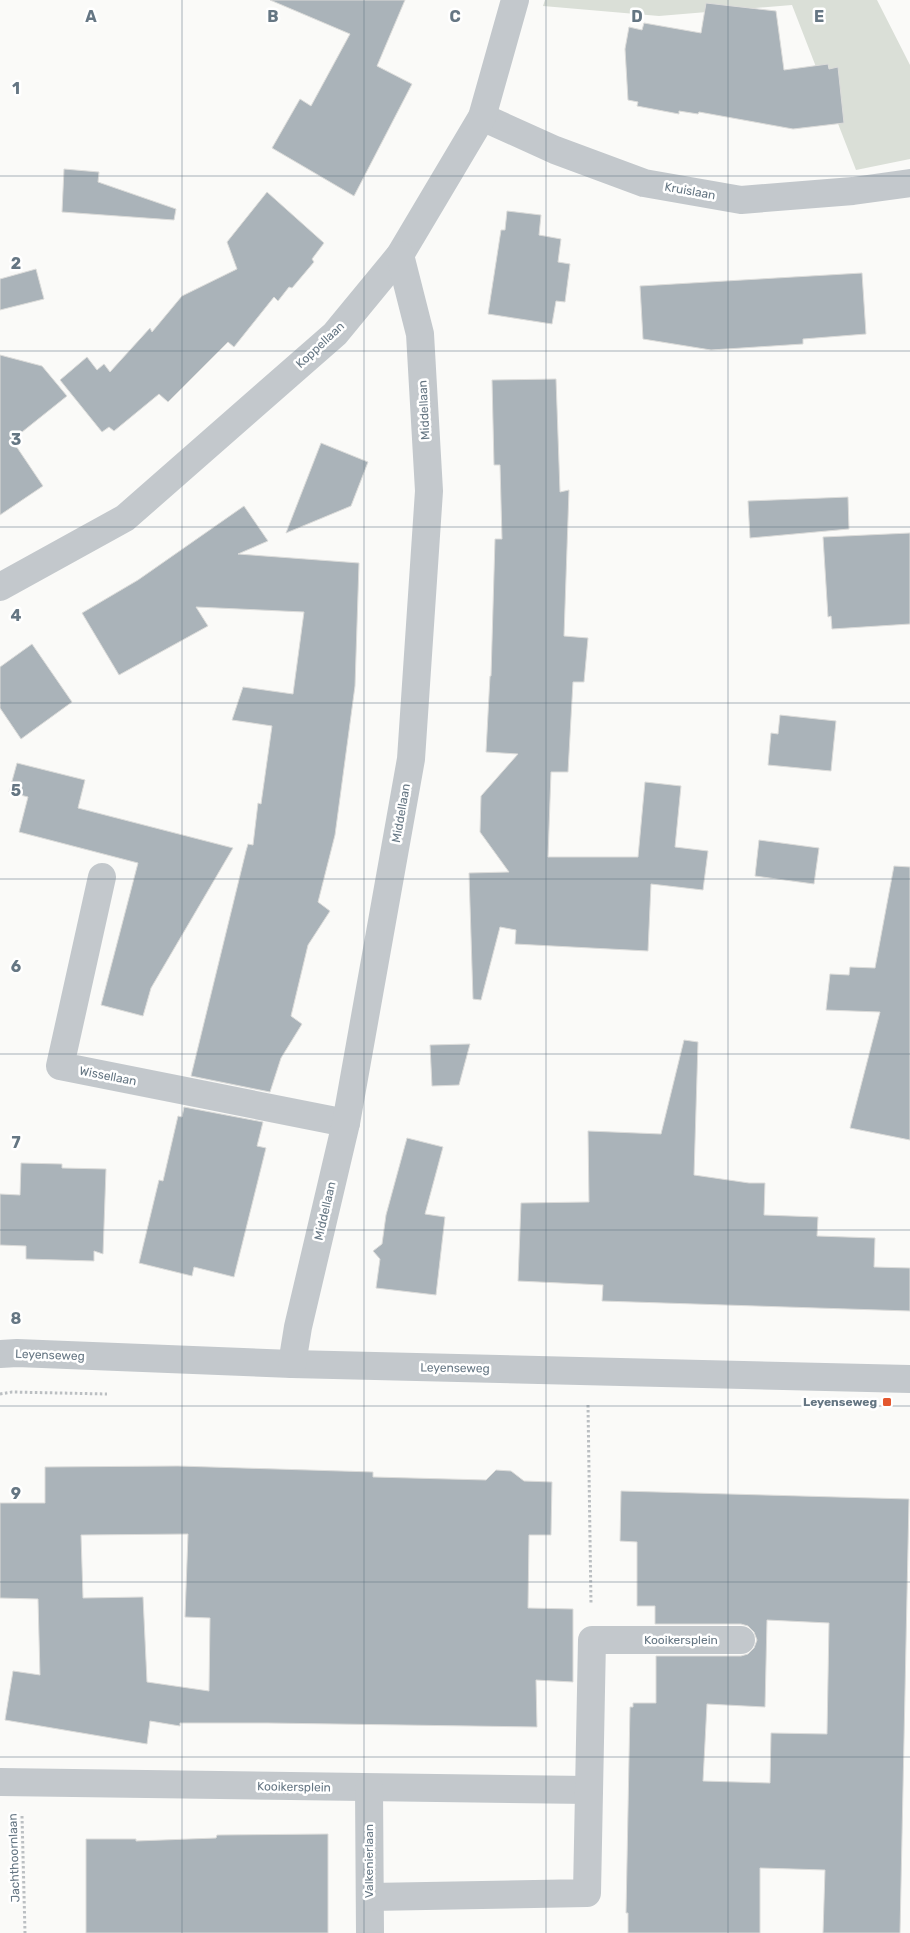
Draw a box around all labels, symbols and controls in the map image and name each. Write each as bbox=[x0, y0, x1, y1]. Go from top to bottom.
text: A bbox=[85, 7, 97, 26]
text: B bbox=[267, 7, 279, 26]
text: C bbox=[449, 7, 461, 26]
text: D bbox=[631, 7, 643, 26]
text: E bbox=[814, 7, 824, 26]
text: 1 bbox=[12, 79, 20, 98]
street label: Kruislaan bbox=[663, 180, 717, 202]
text: 2 bbox=[11, 254, 21, 273]
street label: Koppellaan bbox=[293, 319, 347, 371]
street label: Middellaan bbox=[415, 380, 433, 440]
text: 3 bbox=[11, 430, 21, 449]
text: 4 bbox=[11, 606, 22, 625]
text: 5 bbox=[11, 781, 21, 800]
street label: Middellaan bbox=[389, 782, 413, 844]
text: 6 bbox=[11, 957, 21, 976]
street label: Wissellaan bbox=[78, 1064, 138, 1088]
text: 7 bbox=[11, 1133, 21, 1152]
street label: Middellaan bbox=[311, 1180, 339, 1242]
text: 8 bbox=[11, 1309, 22, 1328]
street label: Leyenseweg bbox=[15, 1347, 85, 1363]
street label: Leyenseweg bbox=[420, 1360, 490, 1376]
place label: Leyenseweg bbox=[803, 1395, 877, 1409]
marker: Leyenseweg bbox=[881, 1396, 893, 1408]
text: 9 bbox=[11, 1484, 21, 1503]
street label: Kooikersplein bbox=[644, 1633, 718, 1647]
street label: Kooikersplein bbox=[257, 1779, 331, 1795]
street label: Jachthoornlaan bbox=[5, 1813, 23, 1903]
street label: Valkenierlaan bbox=[362, 1824, 376, 1898]

